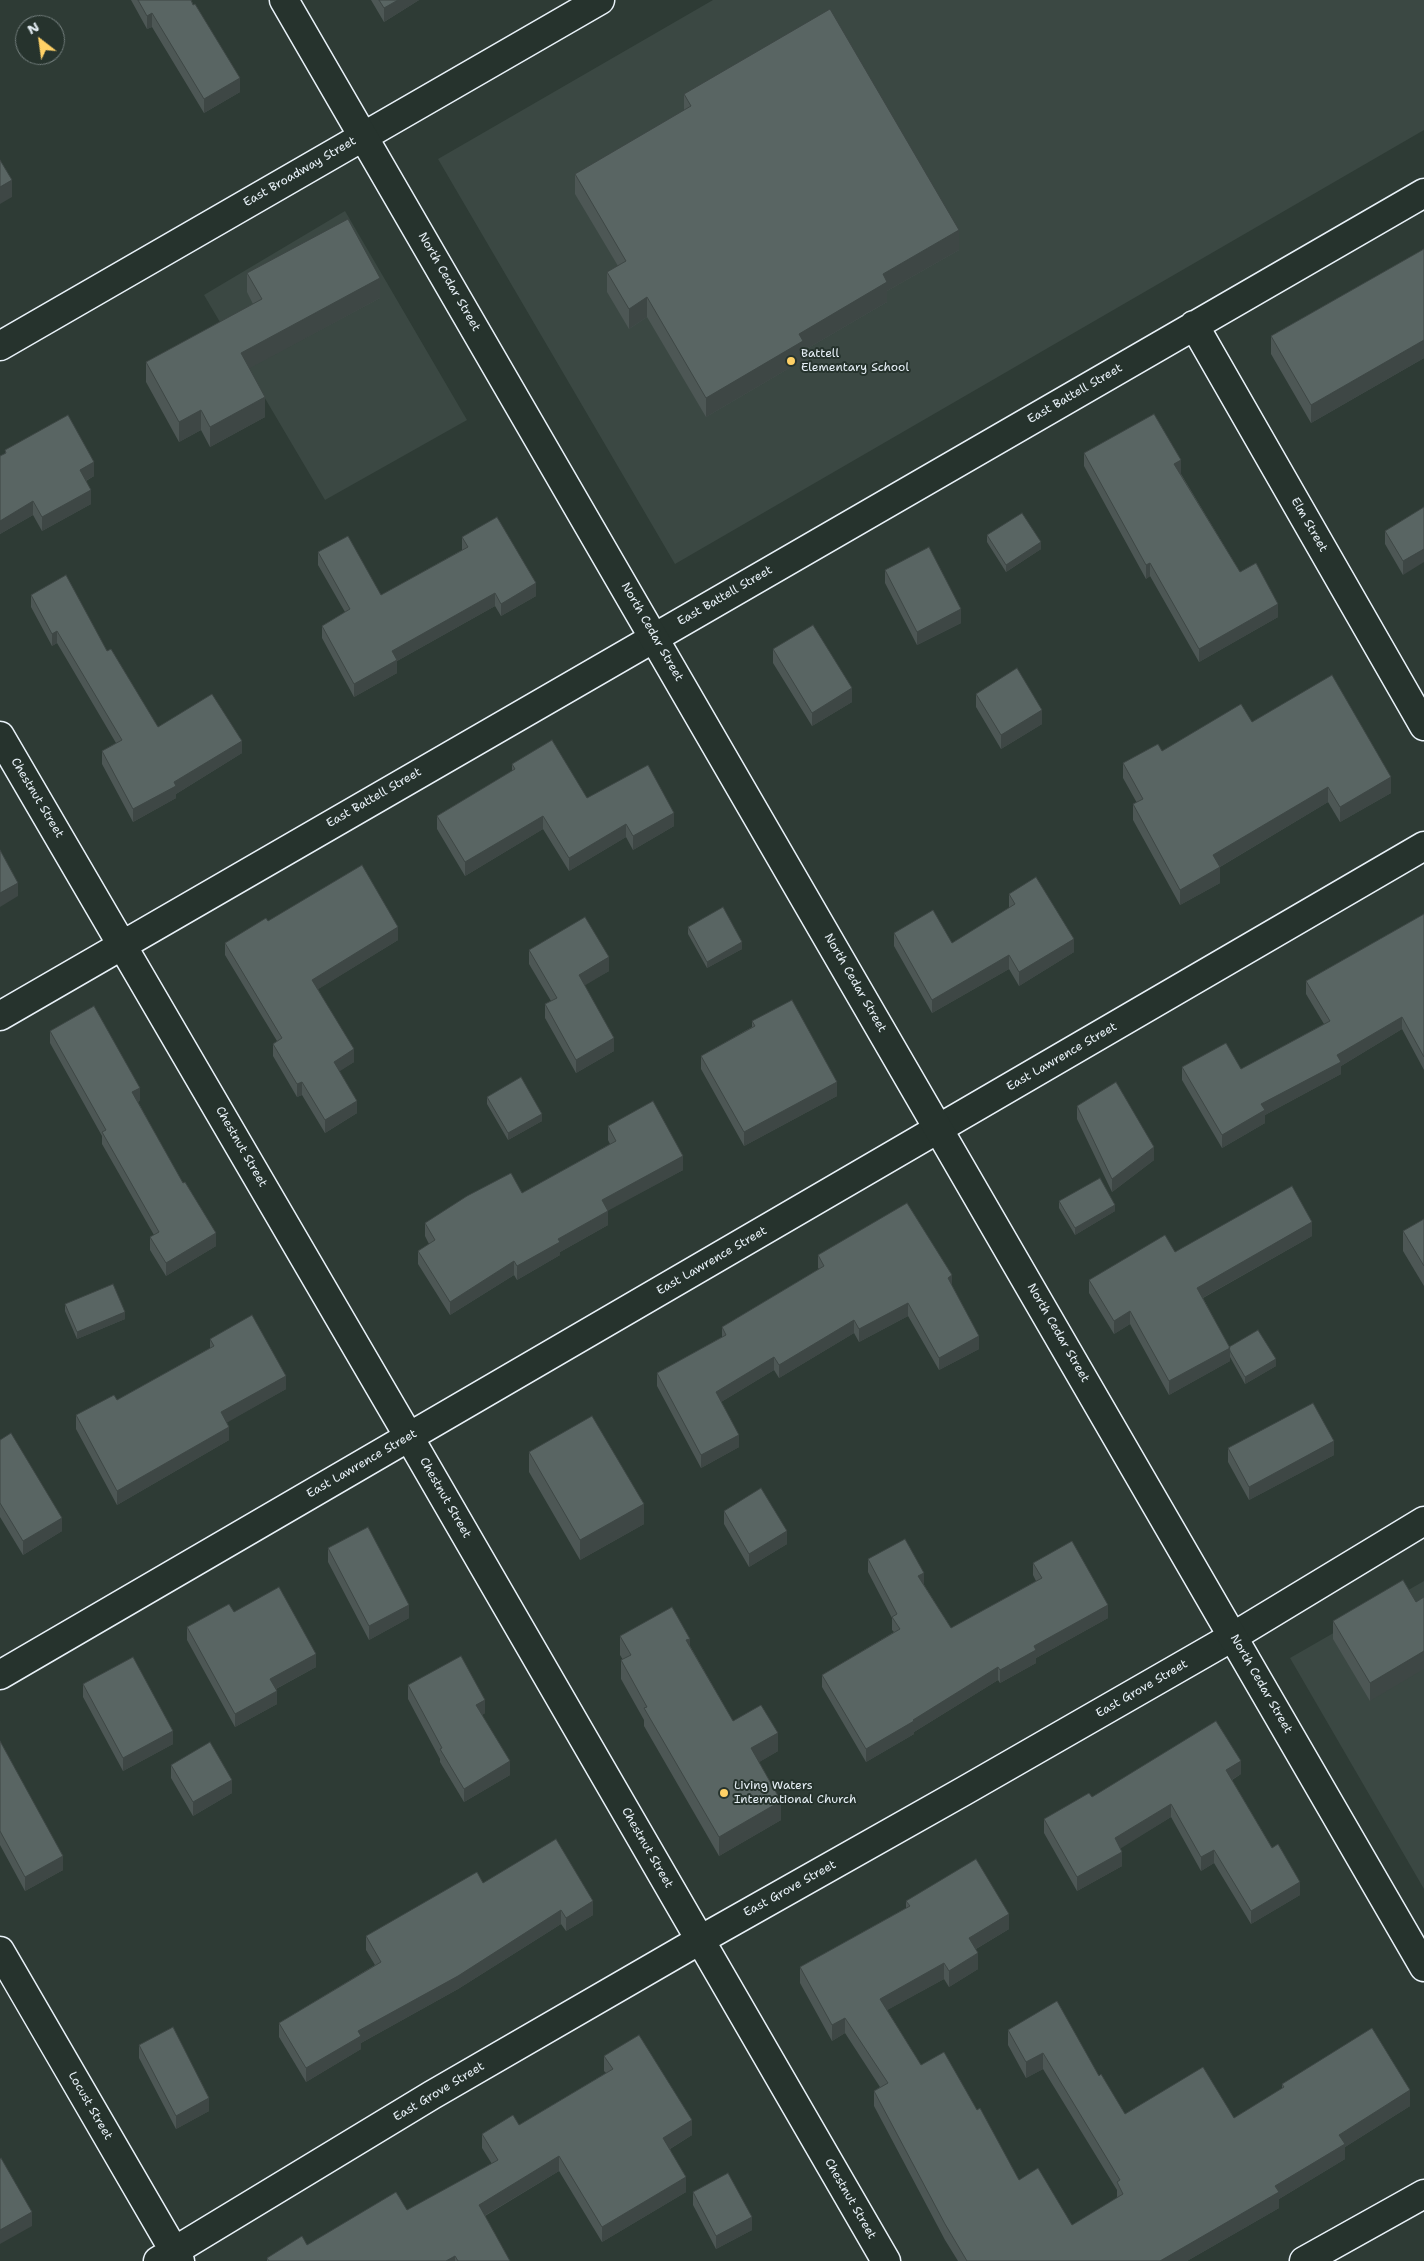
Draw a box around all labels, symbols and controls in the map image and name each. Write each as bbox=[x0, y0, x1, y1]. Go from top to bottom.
north arrow bbox=[15, 15, 65, 65]
text: N bbox=[24, 17, 42, 38]
street label: East Broadway Street bbox=[241, 134, 359, 210]
street label: North Cedar Street bbox=[415, 230, 483, 334]
place label: Battell Elementary School bbox=[801, 347, 909, 375]
marker: Battell Elementary School bbox=[785, 355, 797, 367]
street label: East Battell Street bbox=[1025, 361, 1125, 427]
street label: Elm Street bbox=[1288, 495, 1330, 555]
street label: East Battell Street bbox=[675, 563, 775, 629]
street label: North Cedar Street bbox=[618, 580, 686, 684]
street label: Chestnut Street bbox=[7, 755, 67, 841]
street label: East Battell Street bbox=[324, 765, 424, 831]
street label: North Cedar Street bbox=[821, 931, 889, 1035]
street label: East Lawrence Street bbox=[1004, 1020, 1120, 1094]
street label: Chestnut Street bbox=[212, 1104, 270, 1190]
street label: East Lawrence Street bbox=[654, 1224, 770, 1298]
street label: North Cedar Street bbox=[1024, 1281, 1092, 1385]
street label: East Lawrence Street bbox=[304, 1427, 420, 1501]
street label: Chestnut Street bbox=[416, 1455, 474, 1541]
street label: North Cedar Street bbox=[1227, 1632, 1295, 1736]
street label: East Grove Street bbox=[1094, 1657, 1190, 1721]
place label: Living Waters International Church bbox=[734, 1779, 856, 1807]
marker: Living Waters International Church bbox=[718, 1787, 730, 1799]
street label: Chestnut Street bbox=[618, 1805, 676, 1891]
street label: East Grove Street bbox=[741, 1858, 839, 1920]
street label: East Grove Street bbox=[391, 2059, 487, 2125]
street label: Locust Street bbox=[65, 2069, 115, 2143]
street label: Chestnut Street bbox=[821, 2156, 879, 2242]

